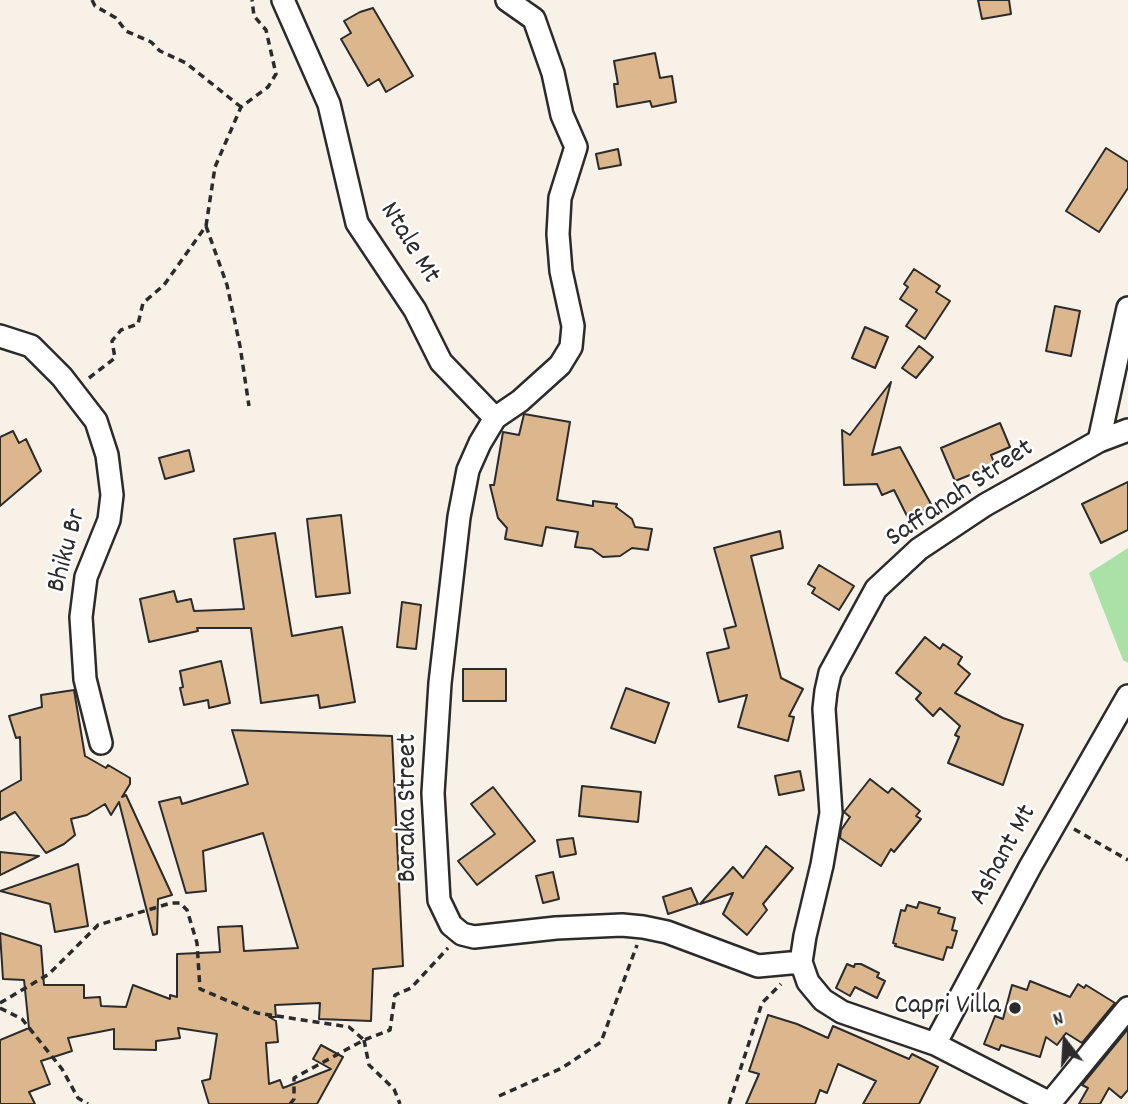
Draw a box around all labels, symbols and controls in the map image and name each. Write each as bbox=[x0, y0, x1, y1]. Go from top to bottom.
street label: Ntale Mt bbox=[370, 197, 446, 291]
street label: Saffanah Street bbox=[881, 433, 1041, 557]
street label: Bhiku Br bbox=[42, 506, 96, 596]
street label: Baraka Street bbox=[393, 734, 427, 882]
street label: Ashant Mt bbox=[964, 800, 1046, 912]
place label: Capri Villa bbox=[894, 991, 1001, 1025]
marker: Capri Villa bbox=[1007, 1000, 1023, 1016]
north arrow bbox=[1030, 1006, 1100, 1076]
text: N bbox=[1050, 1006, 1067, 1035]

